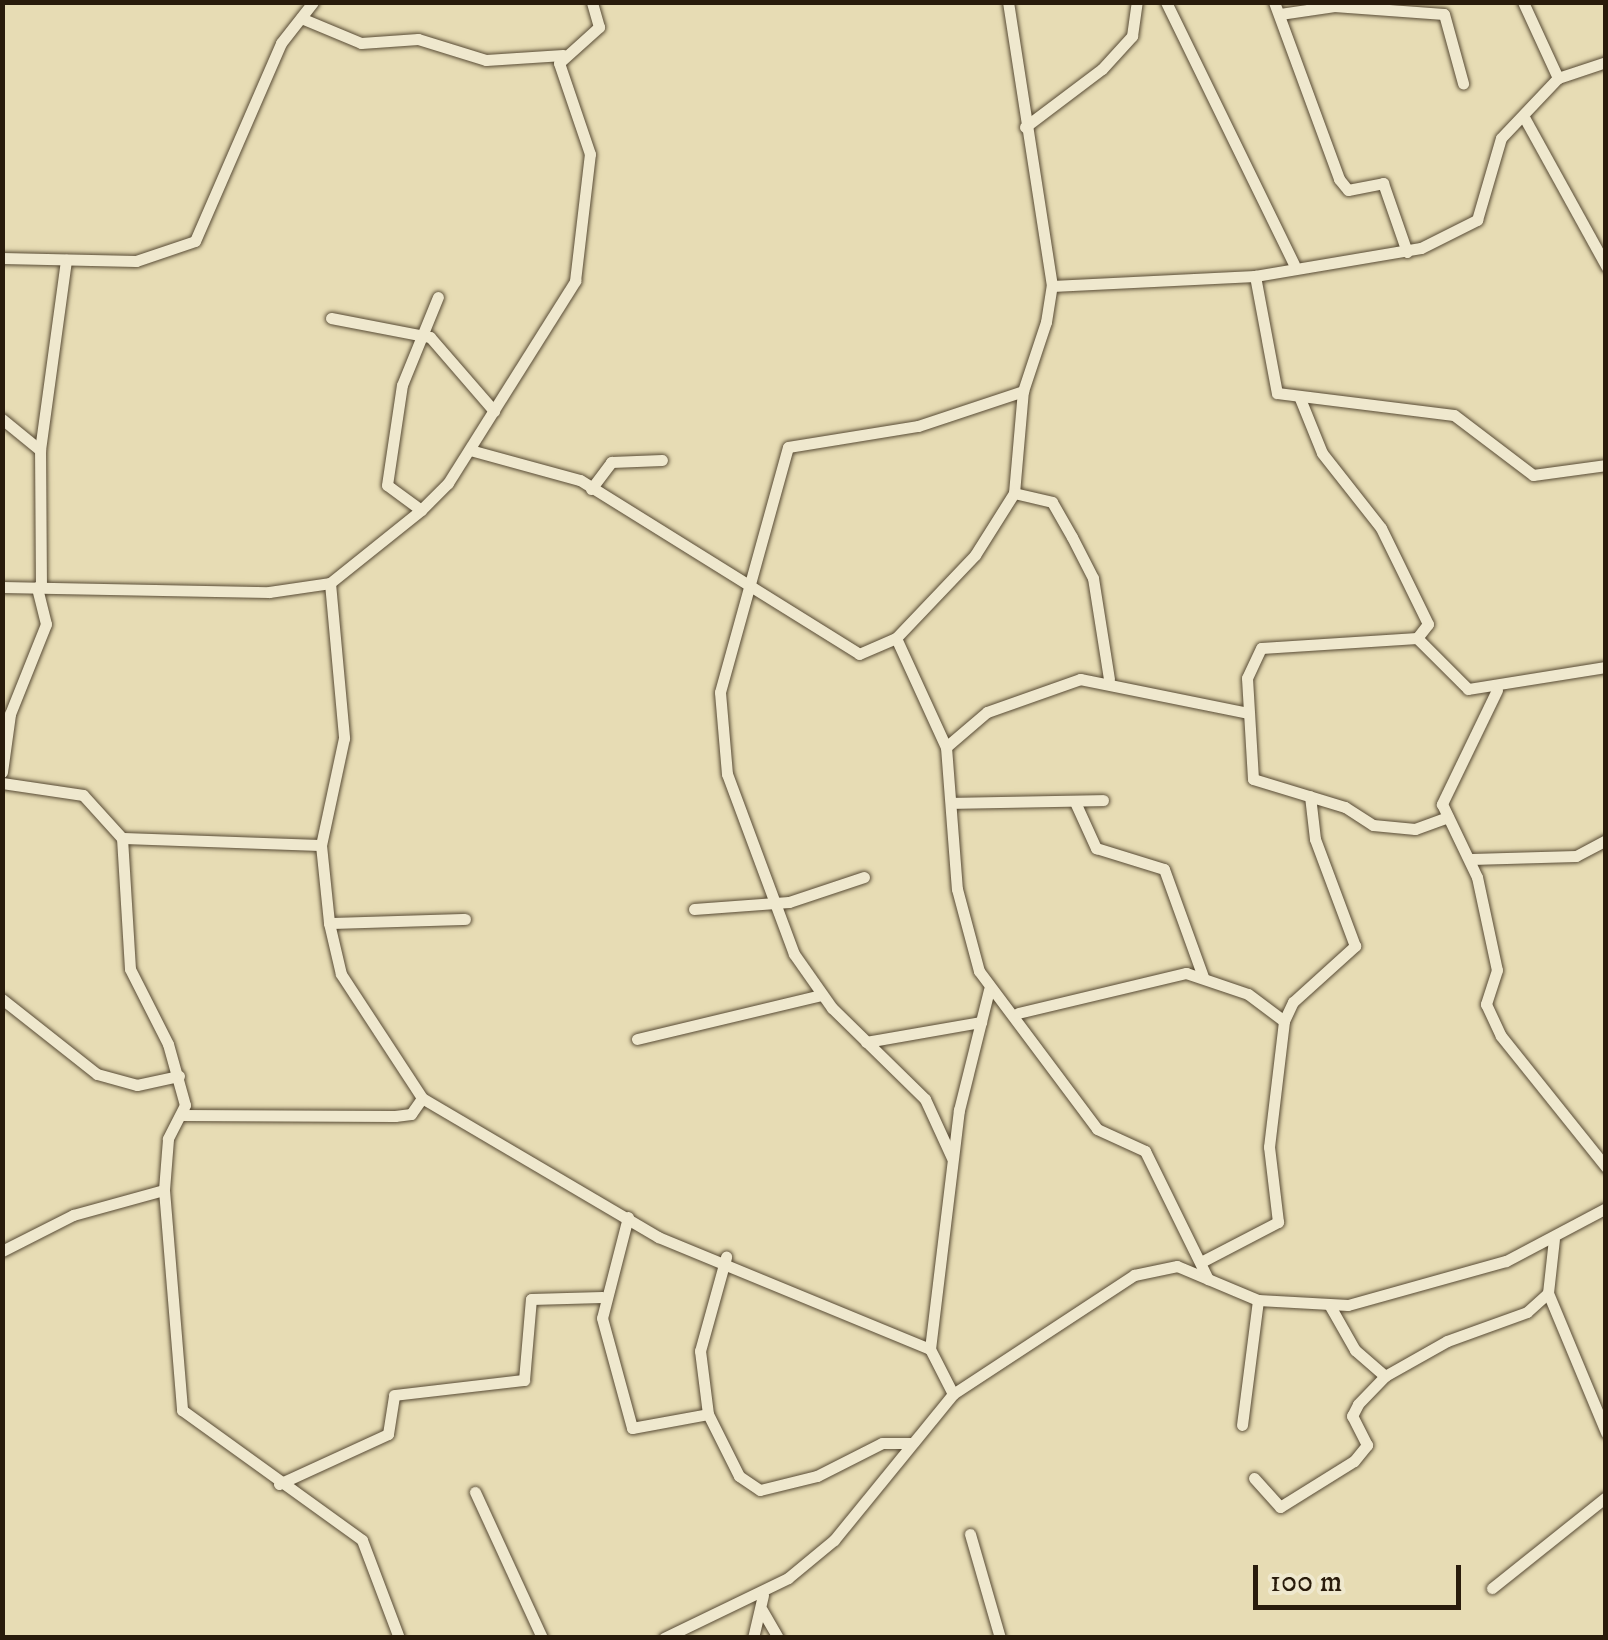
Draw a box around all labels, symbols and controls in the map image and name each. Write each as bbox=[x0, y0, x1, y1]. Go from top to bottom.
scale bar bbox=[1258, 1545, 1466, 1607]
text: 100 m bbox=[1270, 1564, 1342, 1601]

